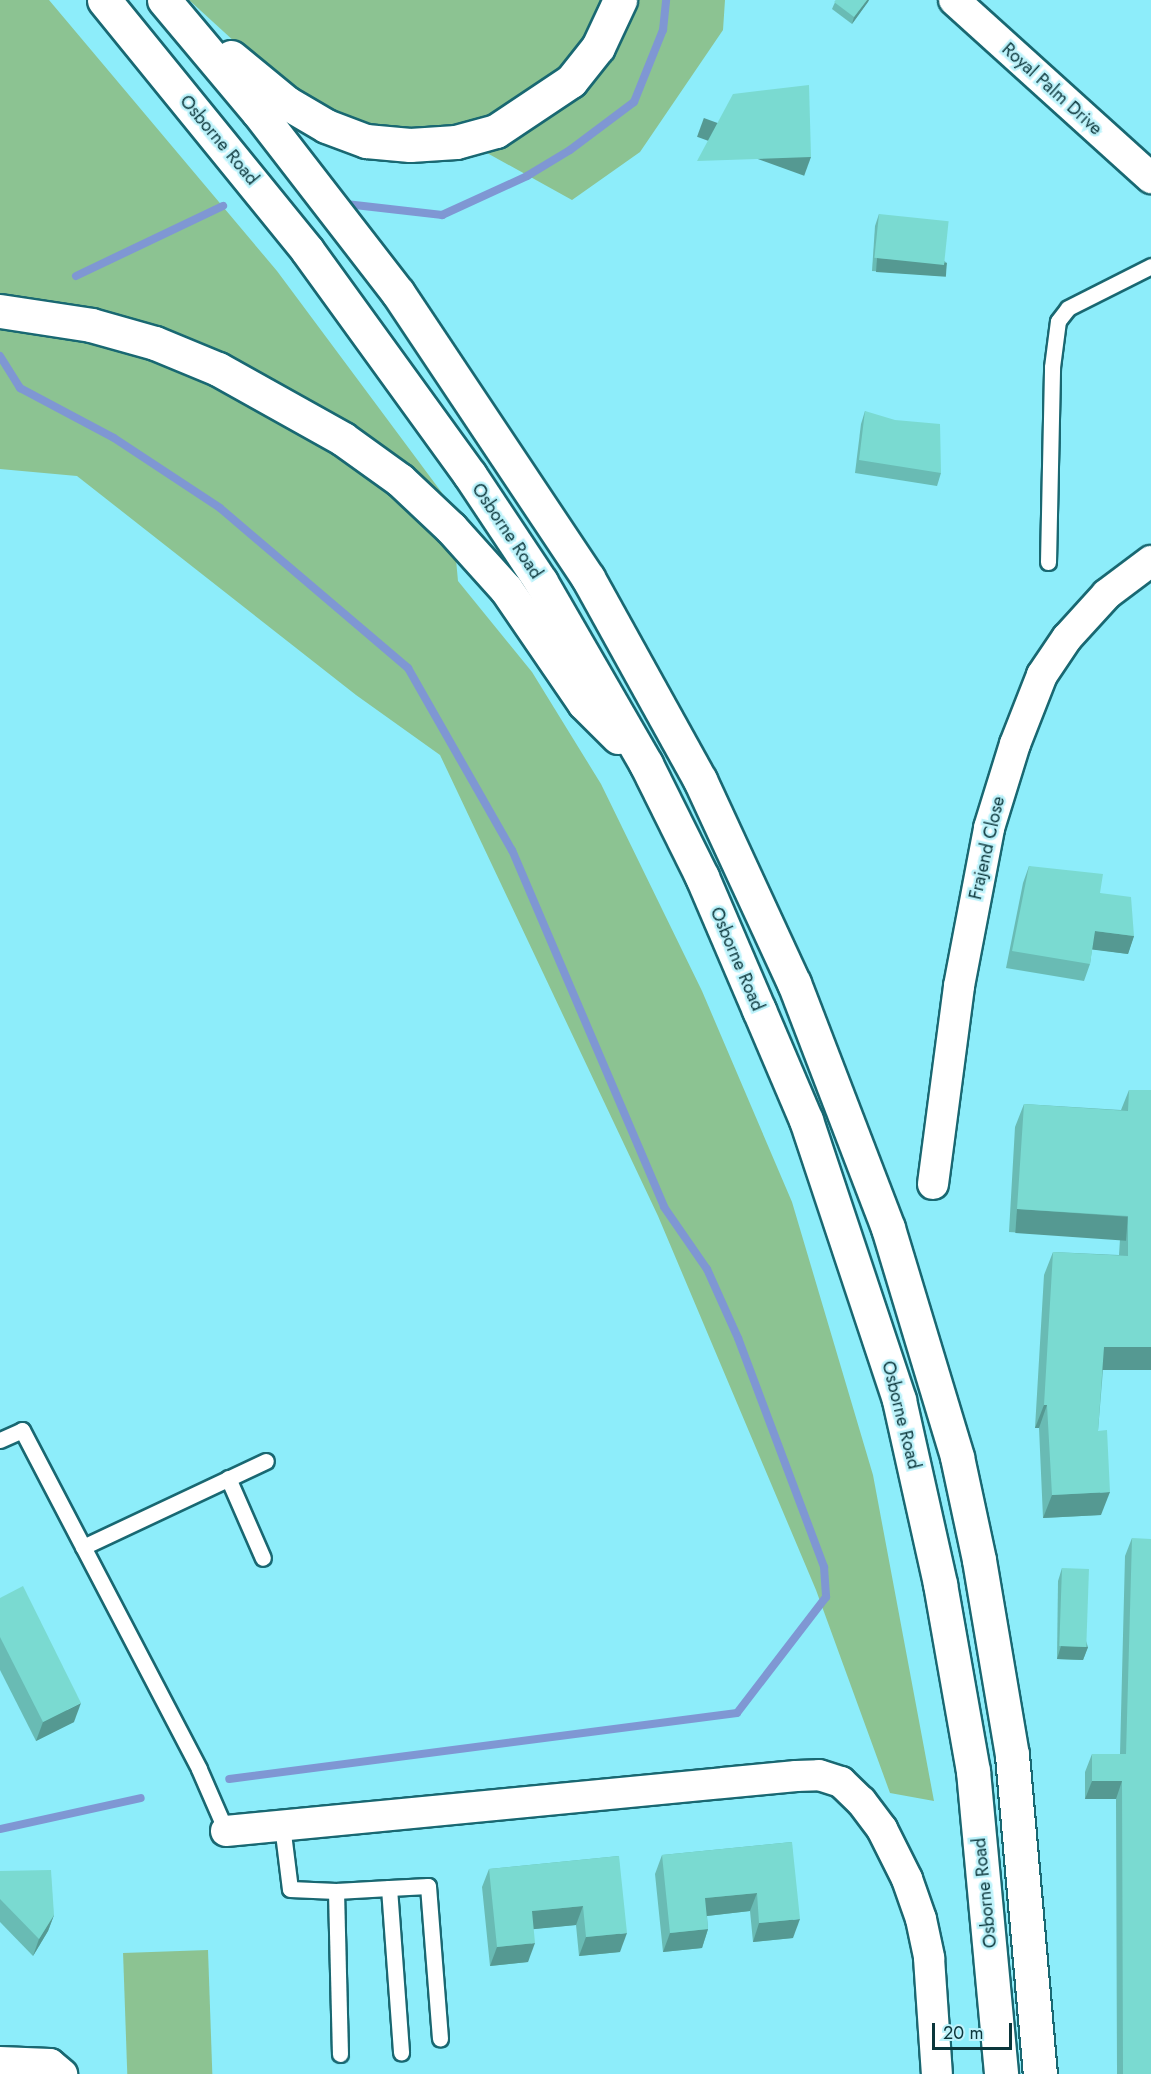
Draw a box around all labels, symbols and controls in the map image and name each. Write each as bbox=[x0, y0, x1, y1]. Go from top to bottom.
street label: Royal Palm Drive bbox=[997, 38, 1107, 140]
street label: Osborne Road bbox=[175, 91, 263, 189]
street label: Osborne Road bbox=[467, 479, 547, 583]
street label: Frajend Close bbox=[965, 794, 1009, 902]
street label: Osborne Road bbox=[705, 904, 769, 1014]
street label: Osborne Road bbox=[877, 1359, 925, 1471]
street label: Osborne Road bbox=[968, 1837, 1002, 1949]
scale bar bbox=[935, 2011, 1014, 2049]
text: 20 m bbox=[943, 2020, 983, 2046]

